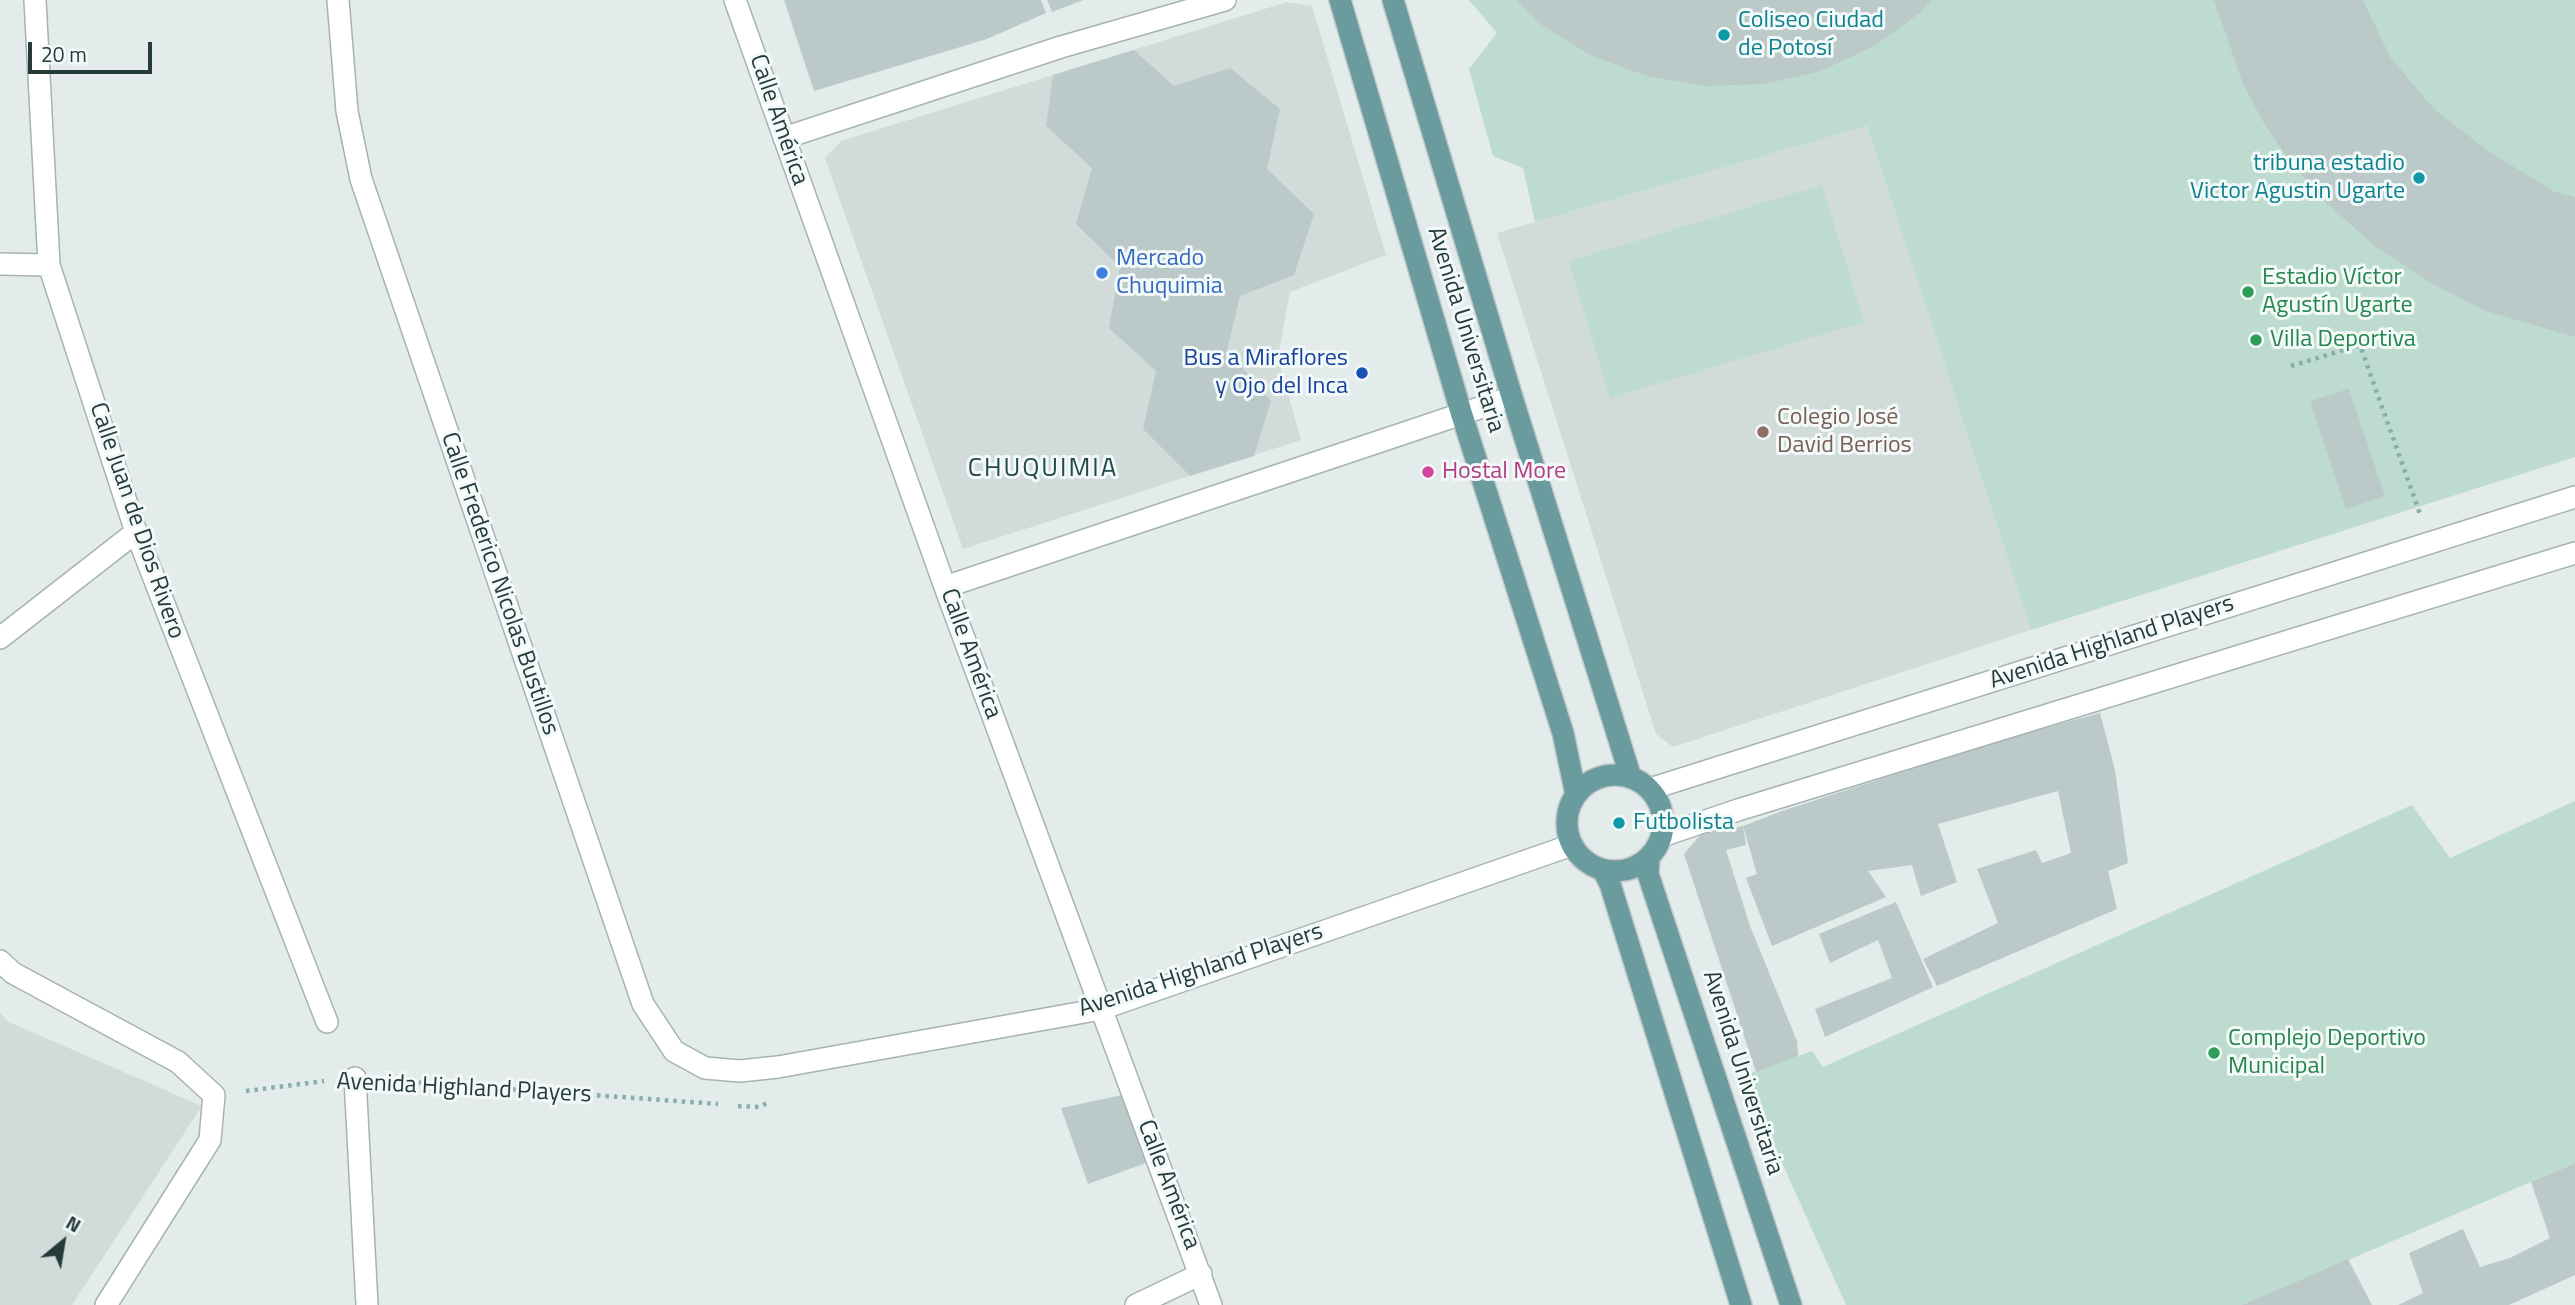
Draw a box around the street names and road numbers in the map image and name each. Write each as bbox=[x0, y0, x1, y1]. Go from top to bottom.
street label: Calle América bbox=[742, 51, 814, 189]
street label: Avenida Universitaria bbox=[1420, 224, 1510, 436]
street label: Calle Juan de Dios Rivero bbox=[82, 399, 190, 643]
street label: Calle Frederico Nicolas Bustillos bbox=[434, 429, 564, 739]
street label: Calle América bbox=[933, 585, 1007, 723]
street label: Avenida Highland Players bbox=[1986, 590, 2238, 696]
street label: Avenida Highland Players bbox=[1075, 918, 1327, 1024]
street label: Avenida Universitaria bbox=[1695, 967, 1789, 1179]
street label: Avenida Highland Players bbox=[336, 1068, 592, 1110]
street label: Calle América bbox=[1130, 1116, 1206, 1254]

